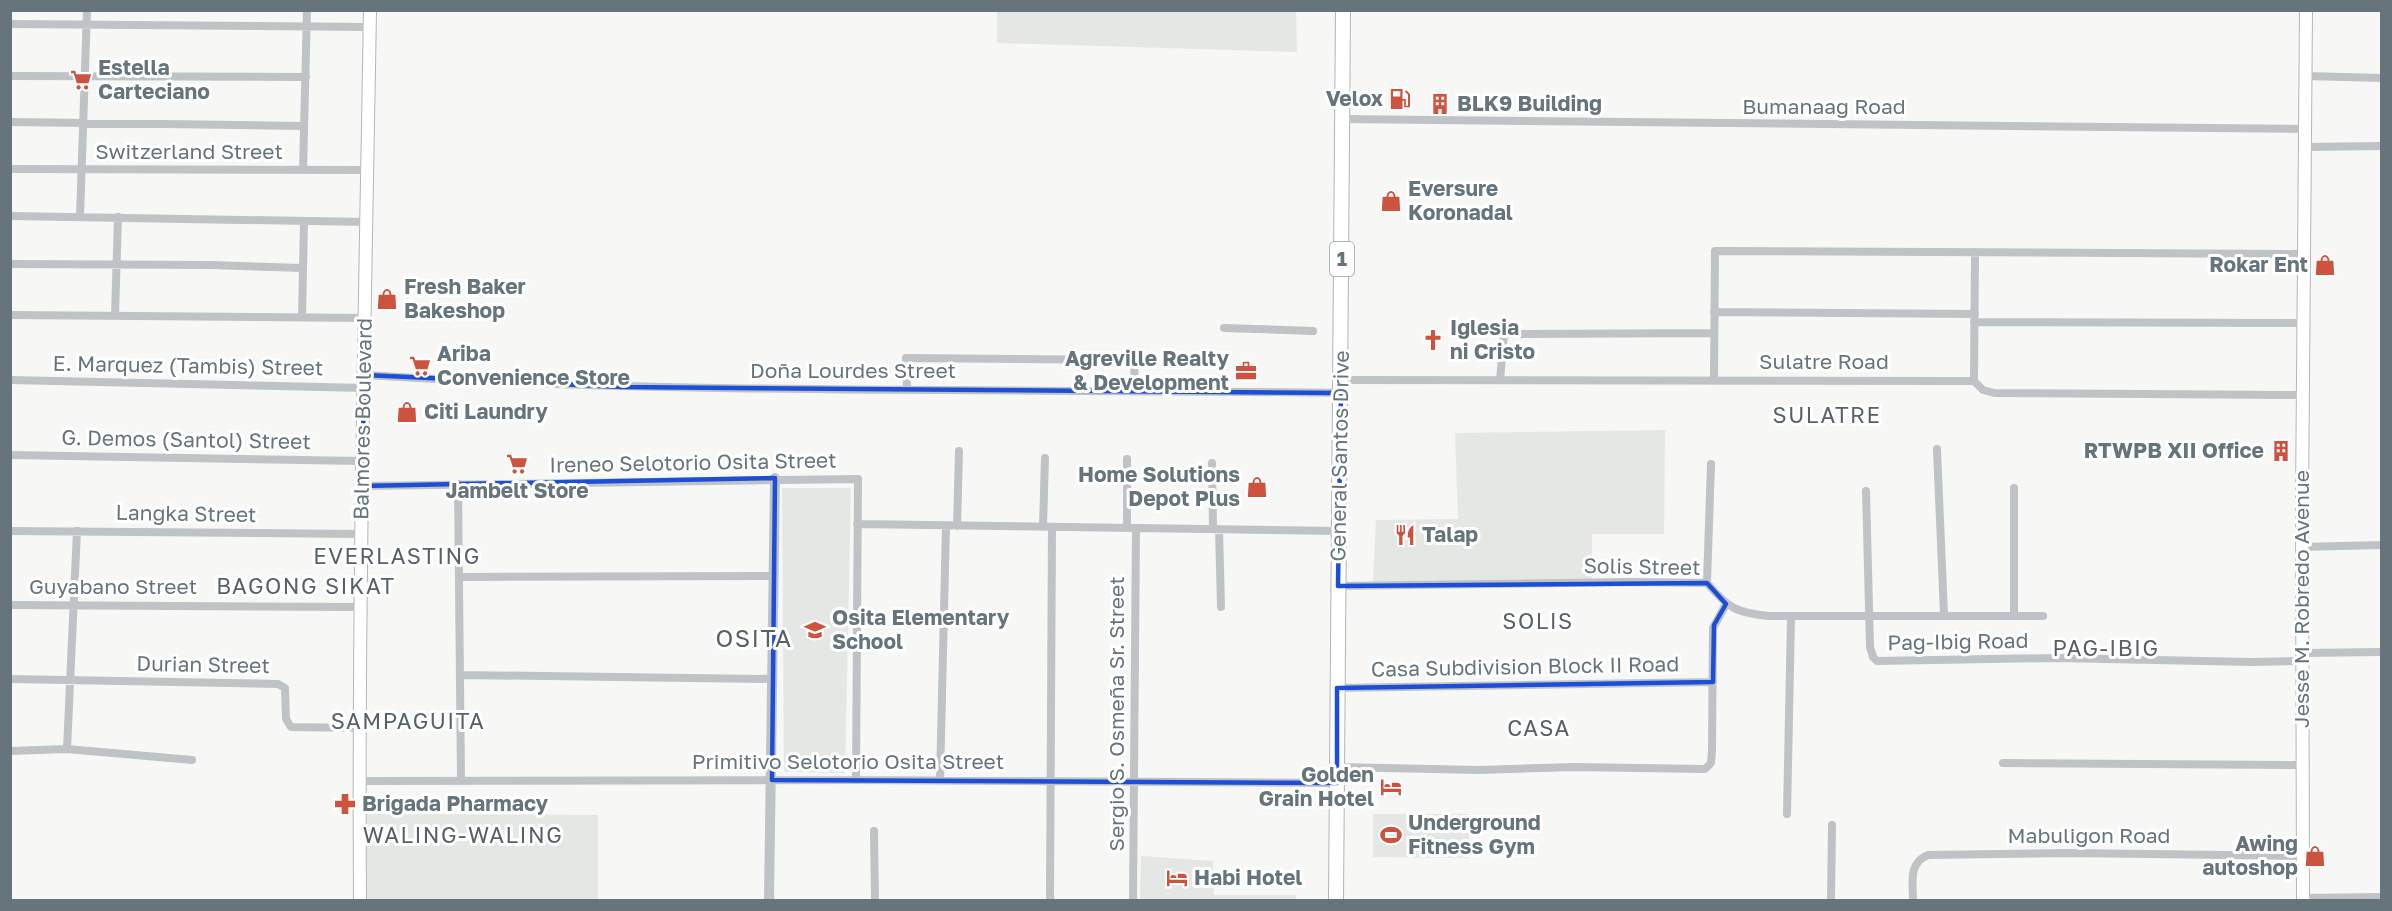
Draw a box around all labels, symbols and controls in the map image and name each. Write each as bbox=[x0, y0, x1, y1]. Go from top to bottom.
place label: Estella Carteciano bbox=[98, 54, 210, 104]
supermarket icon: Estella Carteciano bbox=[69, 68, 93, 92]
place label: Velox bbox=[1326, 85, 1383, 111]
fuel station icon: Velox bbox=[1388, 87, 1412, 111]
place label: BLK9 Building bbox=[1457, 90, 1602, 116]
building icon: BLK9 Building bbox=[1428, 92, 1452, 116]
street label: Bumanaag Road bbox=[1742, 93, 1906, 119]
street label: Switzerland Street bbox=[95, 138, 283, 164]
place label: Eversure Koronadal bbox=[1408, 175, 1513, 225]
shop icon: Eversure Koronadal bbox=[1379, 189, 1403, 213]
road number: 1 bbox=[1330, 242, 1354, 276]
place label: Rokar Ent bbox=[2209, 251, 2308, 277]
shop icon: Rokar Ent bbox=[2313, 253, 2337, 277]
place label: Fresh Baker Bakeshop bbox=[404, 273, 526, 323]
shop icon: Fresh Baker Bakeshop bbox=[375, 287, 399, 311]
place label: Iglesia ni Cristo bbox=[1450, 314, 1535, 364]
street label: Balmores Boulevard bbox=[347, 318, 377, 520]
church icon: Iglesia ni Cristo bbox=[1421, 328, 1445, 352]
place label: Ariba Convenience Store bbox=[437, 340, 630, 390]
place label: Agreville Realty & Development bbox=[1065, 345, 1229, 395]
street label: Sulatre Road bbox=[1759, 348, 1889, 374]
street label: E. Marquez (Tambis) Street bbox=[52, 350, 324, 380]
street label: General Santos Drive bbox=[1324, 350, 1354, 562]
supermarket icon: Ariba Convenience Store bbox=[408, 354, 432, 378]
street label: Doña Lourdes Street bbox=[750, 357, 956, 383]
office icon: Agreville Realty & Development bbox=[1234, 359, 1258, 383]
place label: Citi Laundry bbox=[424, 398, 548, 424]
shop icon: Citi Laundry bbox=[395, 400, 419, 424]
district label: SULATRE bbox=[1773, 401, 1881, 428]
street label: G. Demos (Santol) Street bbox=[61, 424, 311, 454]
place label: RTWPB XII Office bbox=[2084, 437, 2264, 463]
building icon: RTWPB XII Office bbox=[2269, 439, 2293, 463]
street label: Ireneo Selotorio Osita Street bbox=[549, 446, 837, 478]
supermarket icon: Jambelt Store bbox=[505, 452, 529, 476]
place label: Home Solutions Depot Plus bbox=[1078, 461, 1240, 511]
street label: Jesse M. Robredo Avenue bbox=[2288, 470, 2314, 728]
shop icon: Home Solutions Depot Plus bbox=[1245, 475, 1269, 499]
place label: Jambelt Store bbox=[445, 477, 589, 503]
street label: Langka Street bbox=[115, 499, 257, 527]
place label: Talap bbox=[1422, 521, 1478, 547]
restaurant icon: Talap bbox=[1393, 523, 1417, 547]
district label: EVERLASTING bbox=[313, 542, 481, 569]
street label: Solis Street bbox=[1583, 552, 1701, 580]
district label: BAGONG SIKAT bbox=[216, 572, 396, 599]
street label: Guyabano Street bbox=[29, 573, 197, 599]
street label: Sergio S. Osmeña Sr. Street bbox=[1103, 576, 1129, 852]
place label: Osita Elementary School bbox=[832, 604, 1010, 654]
district label: SOLIS bbox=[1502, 607, 1574, 634]
school or university icon: Osita Elementary School bbox=[803, 618, 827, 642]
district label: OSITA bbox=[715, 623, 793, 652]
street label: Pag-Ibig Road bbox=[1887, 627, 2029, 655]
district label: PAG-IBIG bbox=[2053, 634, 2159, 661]
street label: Durian Street bbox=[136, 650, 270, 678]
street label: Casa Subdivision Block II Road bbox=[1371, 650, 1679, 682]
district label: SAMPAGUITA bbox=[331, 707, 485, 734]
district label: CASA bbox=[1507, 714, 1571, 741]
street label: Primitivo Selotorio Osita Street bbox=[692, 748, 1004, 774]
place label: Golden Grain Hotel bbox=[1259, 761, 1374, 811]
hotel icon: Golden Grain Hotel bbox=[1379, 775, 1403, 799]
place label: Brigada Pharmacy bbox=[362, 790, 549, 816]
pharmacy icon: Brigada Pharmacy bbox=[333, 792, 357, 816]
place label: Underground Fitness Gym bbox=[1408, 809, 1541, 859]
district label: WALING-WALING bbox=[363, 821, 563, 848]
street label: Mabuligon Road bbox=[2007, 822, 2171, 848]
sports icon: Underground Fitness Gym bbox=[1379, 823, 1403, 847]
place label: Awing autoshop bbox=[2202, 830, 2298, 880]
shop icon: Awing autoshop bbox=[2303, 844, 2327, 868]
place label: Habi Hotel bbox=[1194, 864, 1302, 890]
hotel icon: Habi Hotel bbox=[1165, 866, 1189, 890]

